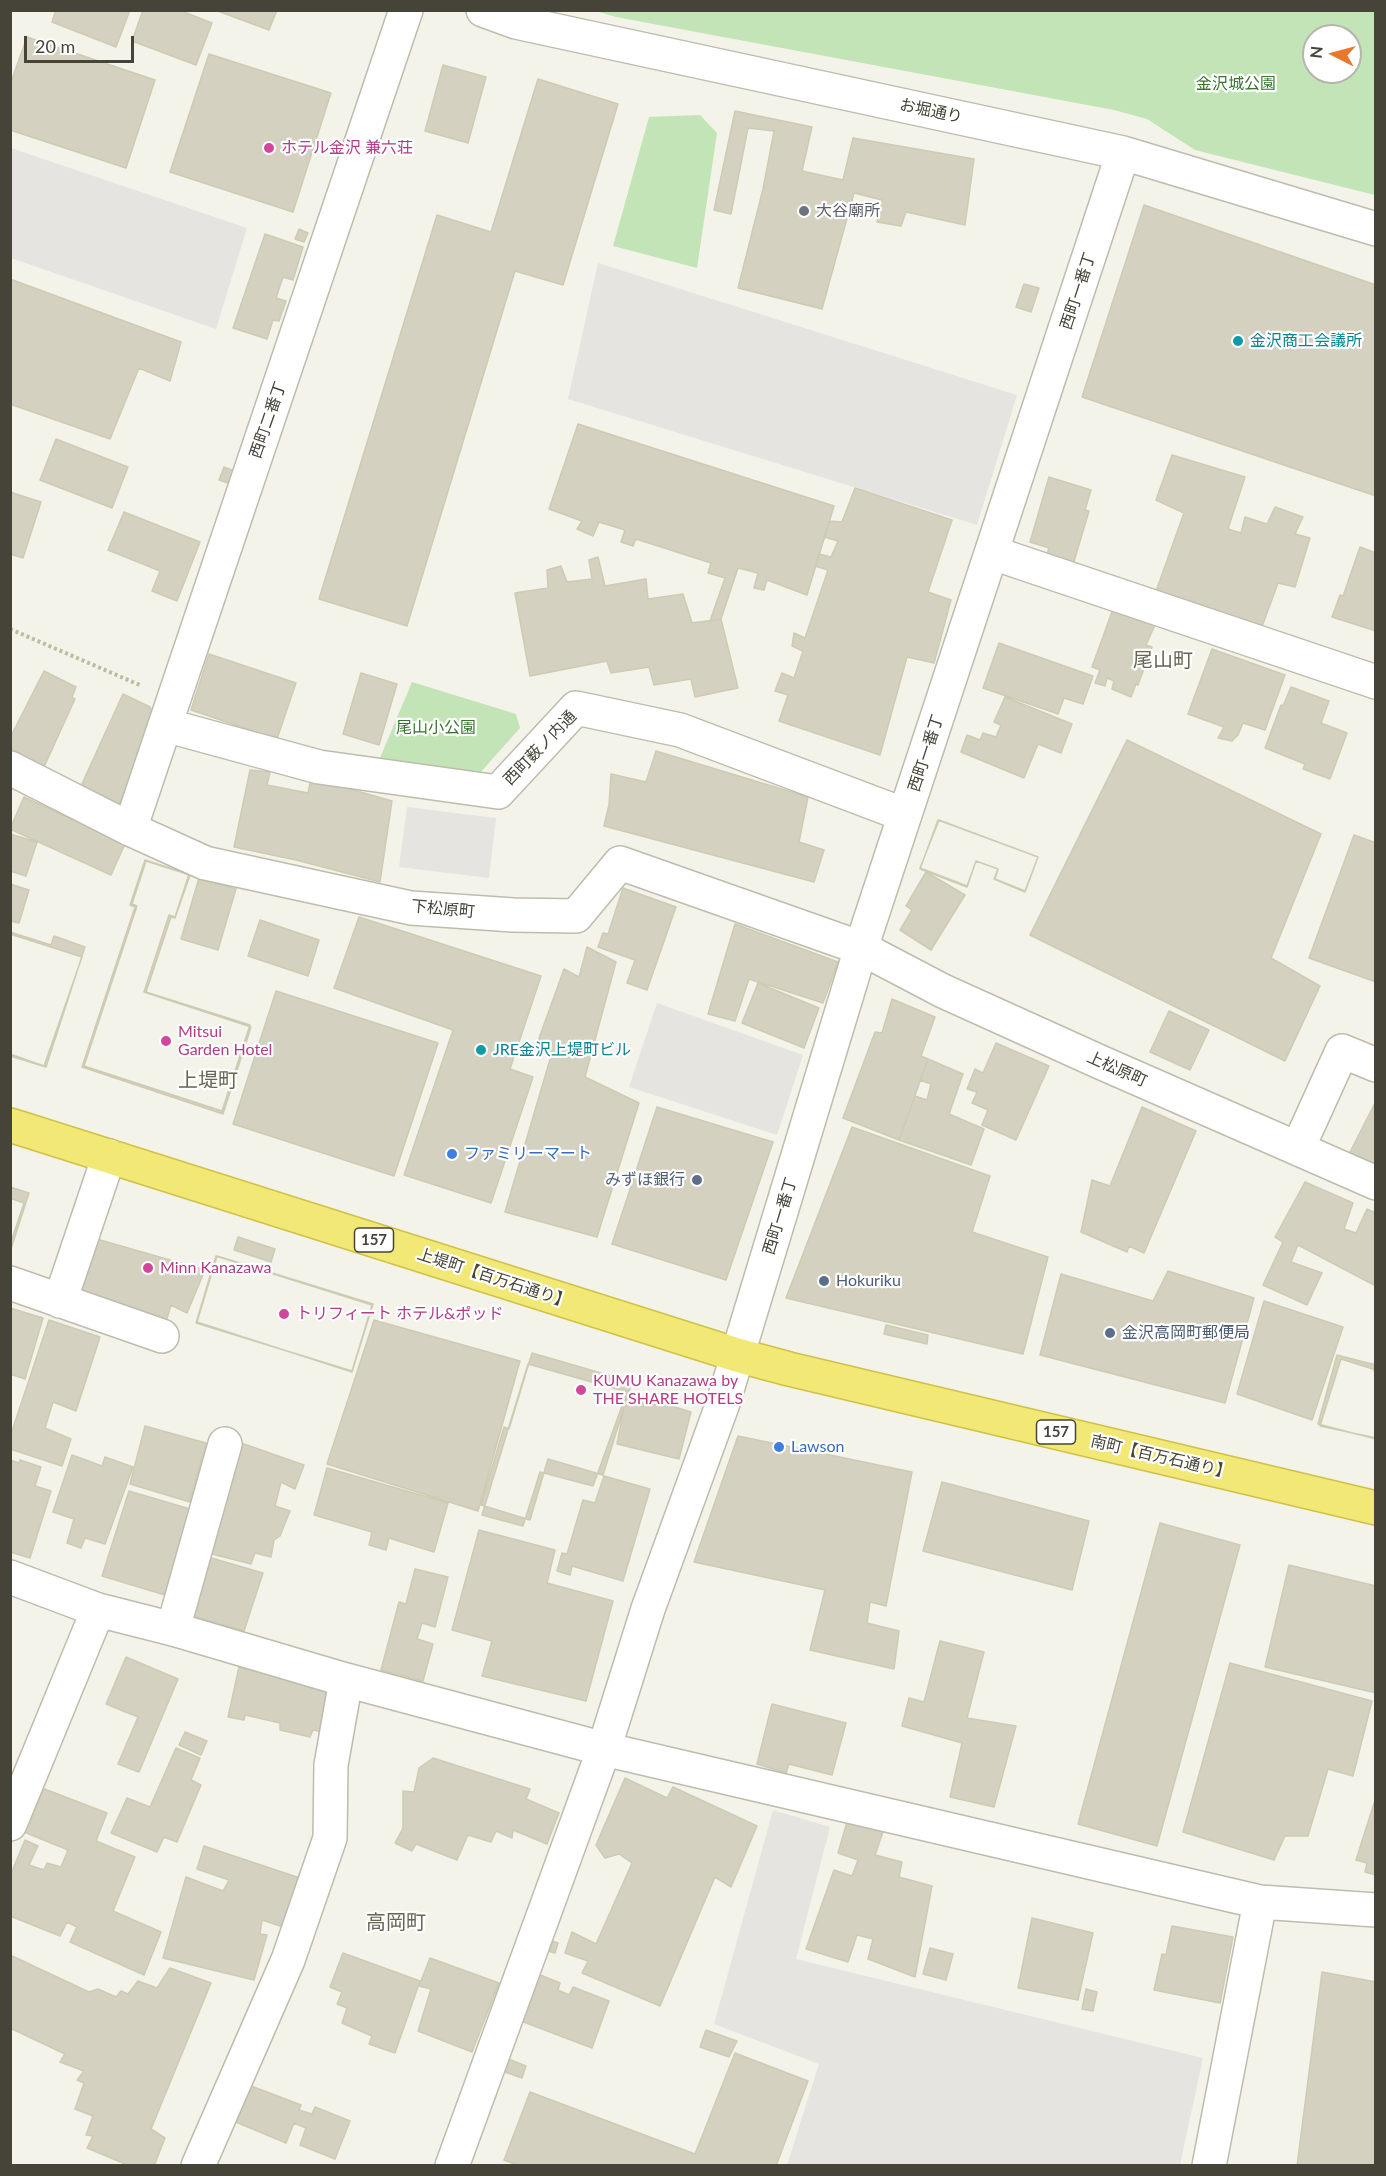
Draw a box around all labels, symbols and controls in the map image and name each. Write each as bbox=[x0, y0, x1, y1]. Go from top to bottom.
scale bar bbox=[27, 24, 136, 62]
north arrow bbox=[1302, 24, 1362, 84]
text: 20 m bbox=[35, 35, 75, 57]
text: N bbox=[1305, 45, 1326, 59]
park label: 金沢城公園 bbox=[1196, 74, 1276, 94]
street label: お堀通り bbox=[898, 95, 964, 127]
place label: ホテル金沢 兼六荘 bbox=[281, 138, 413, 158]
marker: ホテル金沢 兼六荘 bbox=[262, 141, 276, 155]
place label: 大谷廟所 bbox=[816, 201, 880, 221]
marker: 大谷廟所 bbox=[797, 204, 811, 218]
street label: 西町一番丁 bbox=[1057, 250, 1099, 332]
place label: 金沢商工会議所 bbox=[1250, 331, 1362, 351]
marker: 金沢商工会議所 bbox=[1231, 334, 1245, 348]
street label: 西町二番丁 bbox=[246, 379, 290, 461]
district label: 尾山町 bbox=[1133, 649, 1193, 673]
street label: 西町薮ノ内通 bbox=[500, 707, 580, 789]
street label: 西町一番丁 bbox=[905, 712, 947, 794]
park label: 尾山小公園 bbox=[396, 718, 476, 738]
street label: 下松原町 bbox=[410, 897, 476, 921]
place label: Mitsui Garden Hotel bbox=[178, 1022, 272, 1060]
marker: Mitsui Garden Hotel bbox=[159, 1034, 173, 1048]
place label: JRE金沢上堤町ビル bbox=[493, 1040, 631, 1060]
marker: JRE金沢上堤町ビル bbox=[474, 1043, 488, 1057]
street label: 上松原町 bbox=[1084, 1047, 1150, 1091]
district label: 上堤町 bbox=[178, 1069, 238, 1093]
place label: ファミリーマート bbox=[464, 1144, 592, 1164]
marker: ファミリーマート bbox=[445, 1147, 459, 1161]
place label: みずほ銀行 bbox=[605, 1170, 685, 1190]
marker: みずほ銀行 bbox=[690, 1173, 704, 1187]
street label: 西町一番丁 bbox=[759, 1175, 801, 1257]
road number: 157 bbox=[354, 1228, 394, 1252]
street label: 上堤町【百万石通り】 bbox=[415, 1244, 573, 1312]
place label: Minn Kanazawa bbox=[160, 1258, 271, 1278]
marker: Minn Kanazawa bbox=[141, 1261, 155, 1275]
place label: Hokuriku bbox=[836, 1271, 901, 1291]
marker: Hokuriku bbox=[817, 1274, 831, 1288]
place label: トリフィート ホテル&ポッド bbox=[296, 1304, 503, 1324]
marker: トリフィート ホテル&ポッド bbox=[277, 1307, 291, 1321]
place label: 金沢高岡町郵便局 bbox=[1122, 1323, 1250, 1343]
marker: 金沢高岡町郵便局 bbox=[1103, 1326, 1117, 1340]
place label: KUMU Kanazawa by THE SHARE HOTELS bbox=[593, 1371, 743, 1409]
marker: KUMU Kanazawa by THE SHARE HOTELS bbox=[574, 1383, 588, 1397]
road number: 157 bbox=[1036, 1420, 1076, 1444]
street label: 南町【百万石通り】 bbox=[1089, 1431, 1233, 1483]
place label: Lawson bbox=[791, 1437, 845, 1457]
marker: Lawson bbox=[772, 1440, 786, 1454]
district label: 高岡町 bbox=[366, 1911, 426, 1935]

